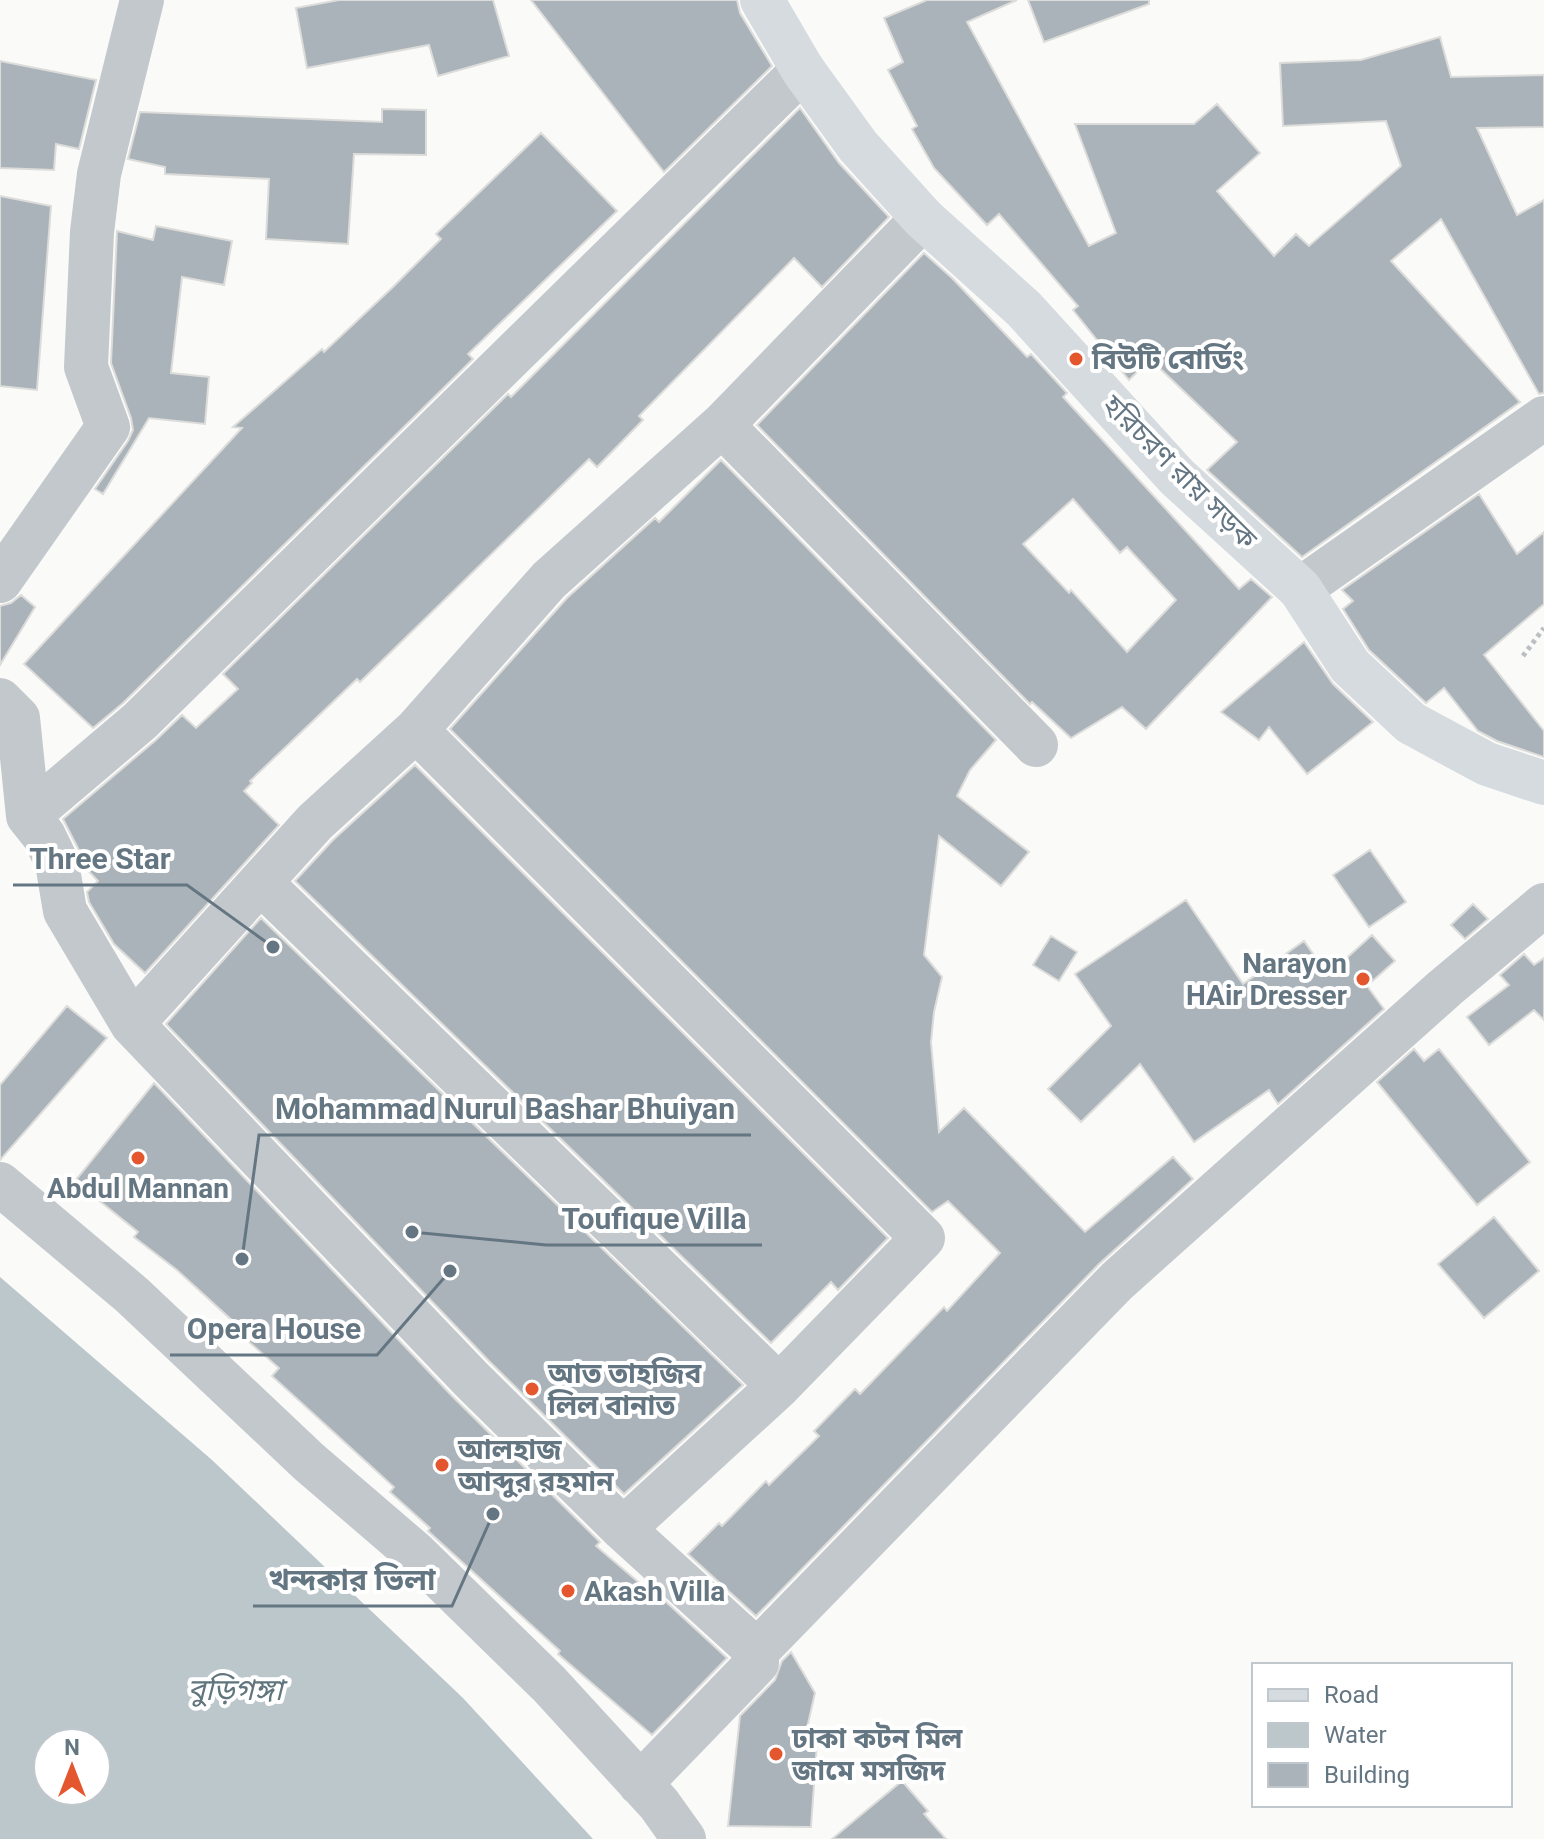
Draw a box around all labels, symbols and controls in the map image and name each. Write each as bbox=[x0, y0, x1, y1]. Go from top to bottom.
place label: বিউটি বোর্ডিং bbox=[1091, 341, 1245, 376]
marker: বিউটি বোর্ডিং bbox=[1067, 350, 1085, 368]
street label: হরিচরণ রায় সড়ক bbox=[1096, 388, 1264, 556]
callout: Three Star bbox=[13, 831, 187, 885]
text: Three Star bbox=[29, 841, 171, 876]
place label: Narayon HAir Dresser bbox=[1186, 947, 1347, 1012]
marker: Narayon HAir Dresser bbox=[1354, 970, 1372, 988]
callout: Mohammad Nurul Bashar Bhuiyan bbox=[259, 1081, 751, 1135]
text: Mohammad Nurul Bashar Bhuiyan bbox=[275, 1091, 735, 1126]
marker: Abdul Mannan bbox=[129, 1149, 147, 1167]
place label: Abdul Mannan bbox=[47, 1172, 229, 1205]
callout: Toufique Villa bbox=[546, 1191, 762, 1245]
text: Toufique Villa bbox=[562, 1201, 746, 1236]
callout: Opera House bbox=[170, 1301, 377, 1355]
text: Opera House bbox=[187, 1311, 361, 1346]
place label: আত তাহজিব লিল বানাত bbox=[547, 1357, 703, 1422]
marker: আত তাহজিব লিল বানাত bbox=[523, 1380, 541, 1398]
place label: আলহাজ আব্দুর রহমান bbox=[457, 1433, 614, 1498]
marker: আলহাজ আব্দুর রহমান bbox=[433, 1456, 451, 1474]
callout: খন্দকার ভিলা bbox=[253, 1552, 452, 1606]
text: খন্দকার ভিলা bbox=[269, 1562, 436, 1597]
place label: Akash Villa bbox=[584, 1575, 725, 1608]
marker: Akash Villa bbox=[559, 1582, 577, 1600]
legend bbox=[1252, 1663, 1512, 1807]
water label: বুড়িগঙ্গা bbox=[187, 1672, 288, 1707]
text: Road bbox=[1324, 1681, 1379, 1709]
text: Water bbox=[1324, 1721, 1387, 1749]
place label: ঢাকা কটন মিল জামে মসজিদ bbox=[791, 1722, 963, 1787]
north arrow bbox=[32, 1727, 112, 1807]
text: N bbox=[64, 1735, 80, 1760]
marker: ঢাকা কটন মিল জামে মসজিদ bbox=[767, 1745, 785, 1763]
text: Building bbox=[1324, 1761, 1410, 1789]

